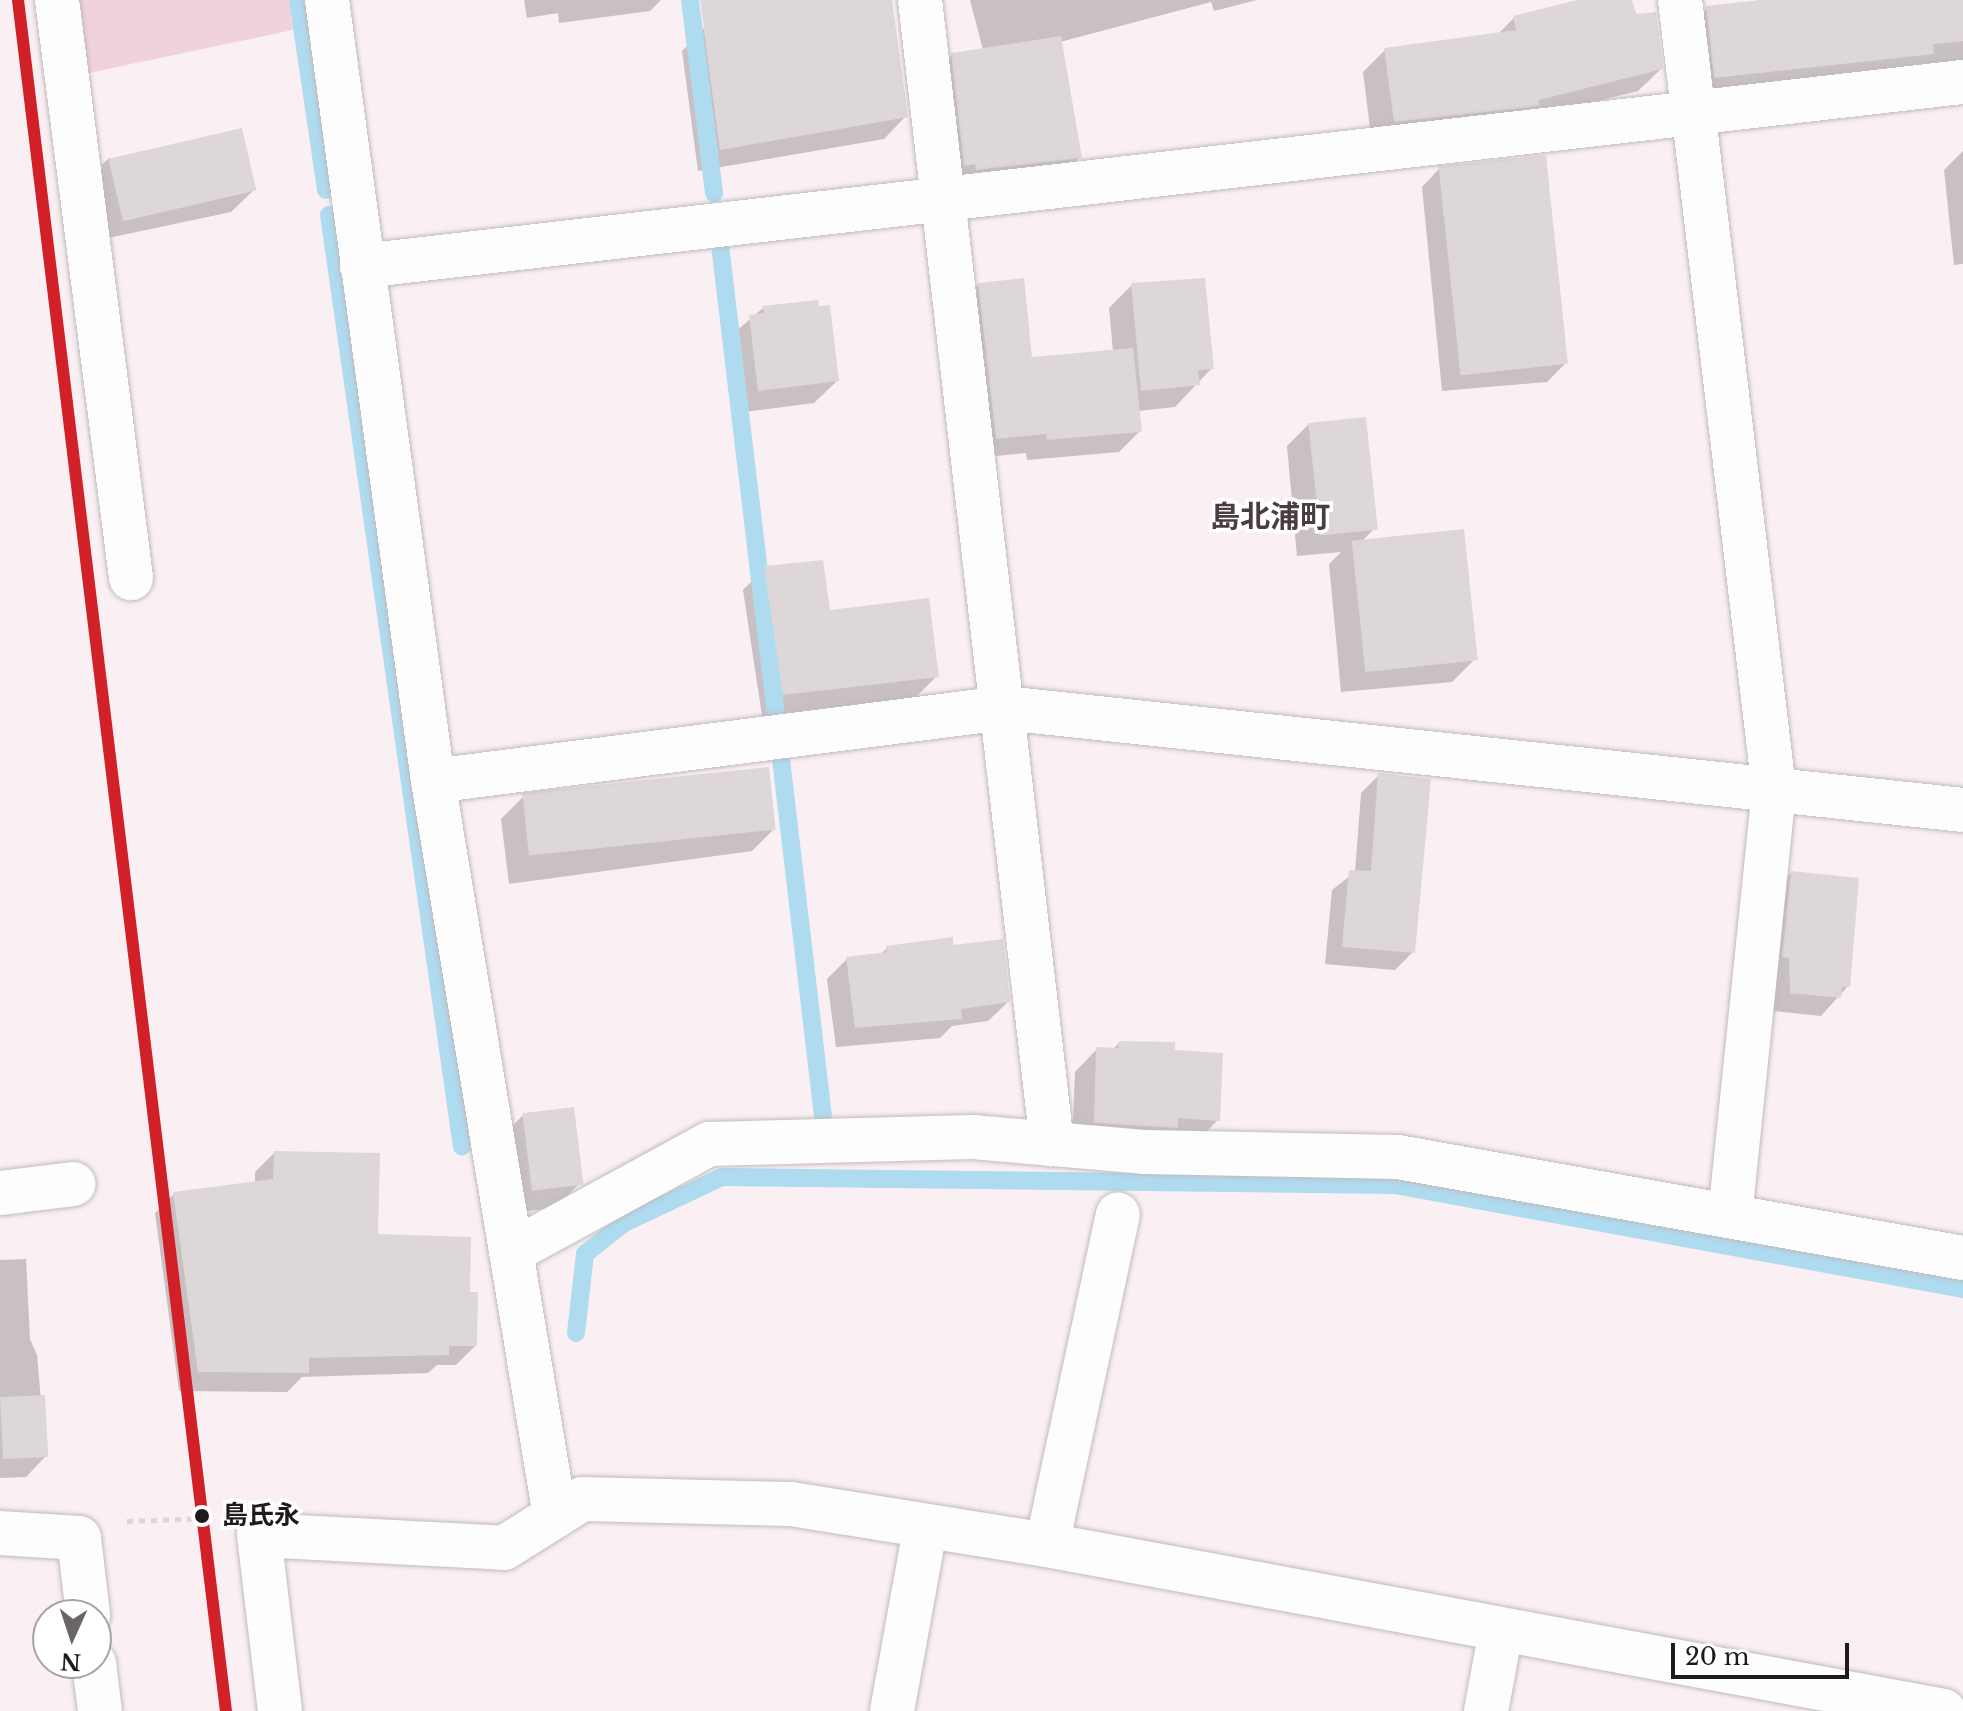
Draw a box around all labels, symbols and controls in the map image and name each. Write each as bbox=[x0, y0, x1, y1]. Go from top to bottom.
district label: 島北浦町 bbox=[1210, 499, 1330, 535]
place label: 島氏永 bbox=[222, 1500, 300, 1532]
marker: 島氏永 bbox=[189, 1503, 215, 1529]
north arrow bbox=[32, 1599, 112, 1679]
scale bar bbox=[1675, 1627, 1853, 1677]
text: 20 m bbox=[1685, 1642, 1750, 1671]
text: N bbox=[60, 1647, 82, 1675]

